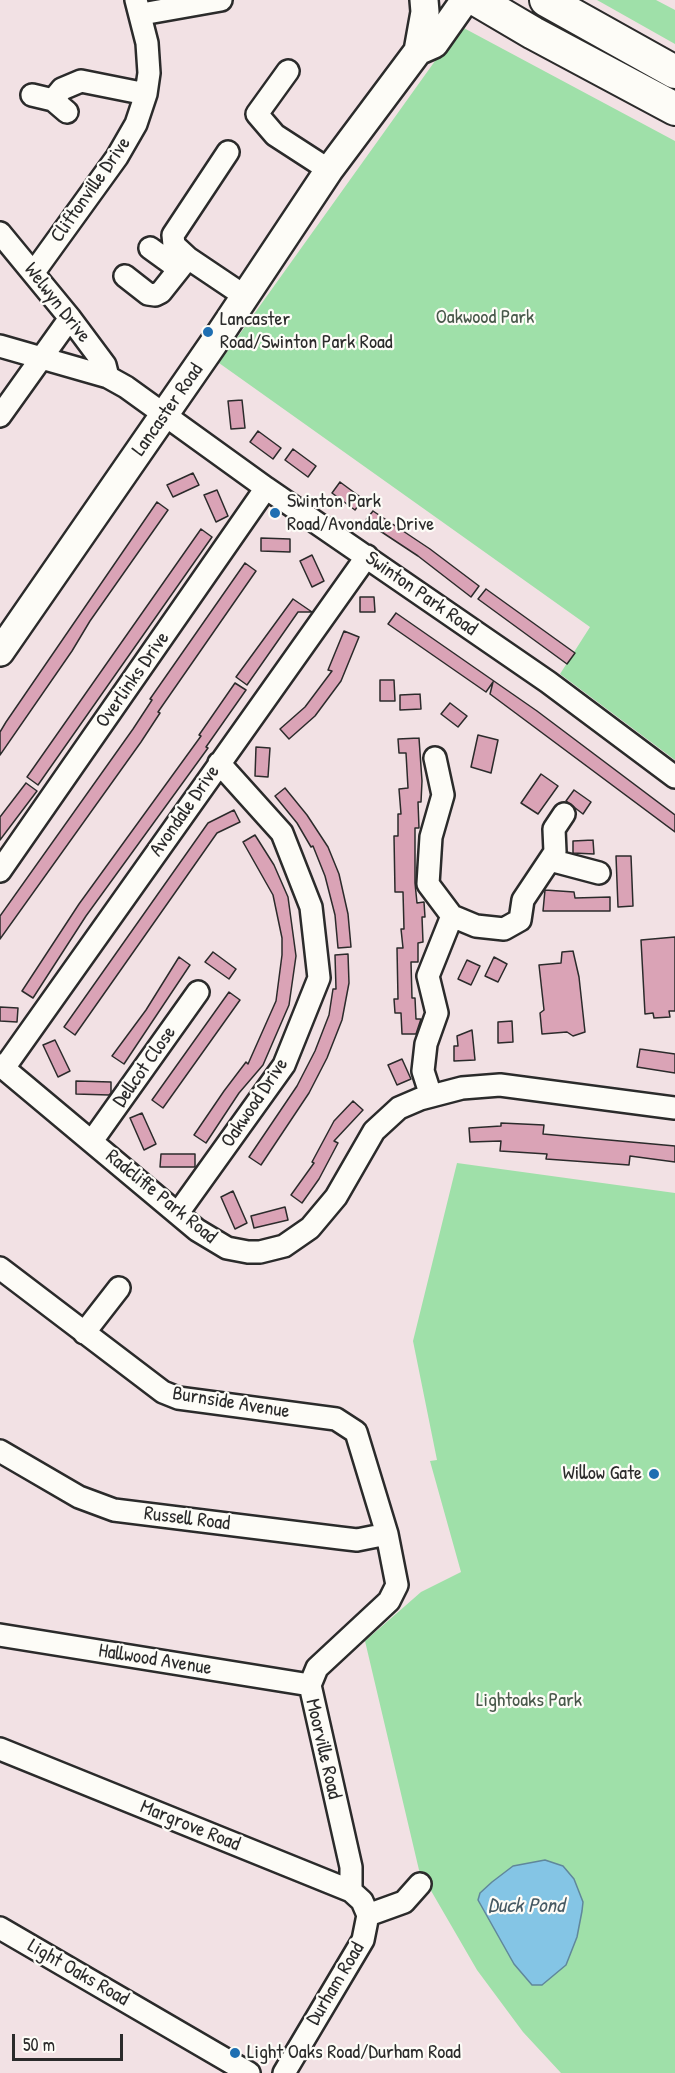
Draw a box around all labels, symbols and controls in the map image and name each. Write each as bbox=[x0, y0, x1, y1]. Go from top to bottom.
street label: Cliftonville Drive bbox=[46, 133, 136, 247]
street label: Welwyn Drive bbox=[18, 258, 96, 348]
park label: Oakwood Park bbox=[436, 306, 534, 330]
place label: Lancaster Road/Swinton Park Road bbox=[220, 308, 393, 355]
marker: Lancaster Road/Swinton Park Road bbox=[201, 325, 215, 339]
street label: Lancaster Road bbox=[127, 359, 209, 461]
place label: Swinton Park Road/Avondale Drive bbox=[287, 490, 434, 537]
marker: Swinton Park Road/Avondale Drive bbox=[268, 506, 282, 520]
street label: Swinton Park Road bbox=[360, 546, 482, 642]
street label: Overlinks Drive bbox=[91, 627, 175, 733]
street label: Avondale Drive bbox=[145, 761, 225, 861]
street label: Dellcot Close bbox=[108, 1022, 182, 1112]
street label: Oakwood Drive bbox=[216, 1054, 294, 1152]
street label: Radcliffe Park Road bbox=[101, 1145, 221, 1249]
street label: Burnside Avenue bbox=[171, 1382, 291, 1424]
place label: Willow Gate bbox=[562, 1462, 642, 1486]
marker: Willow Gate bbox=[647, 1467, 661, 1481]
street label: Russell Road bbox=[143, 1502, 231, 1536]
street label: Hallwood Avenue bbox=[97, 1639, 213, 1681]
park label: Lightoaks Park bbox=[476, 1689, 582, 1713]
street label: Moorville Road bbox=[300, 1697, 346, 1801]
street label: Margrove Road bbox=[137, 1795, 243, 1857]
water label: Duck Pond bbox=[488, 1893, 564, 1919]
street label: Light Oaks Road bbox=[23, 1934, 133, 2012]
street label: Durham Road bbox=[302, 1938, 370, 2030]
scale bar bbox=[15, 2022, 126, 2060]
text: 50 m bbox=[23, 2032, 55, 2057]
place label: Light Oaks Road/Durham Road bbox=[247, 2041, 461, 2065]
marker: Light Oaks Road/Durham Road bbox=[228, 2046, 242, 2060]

